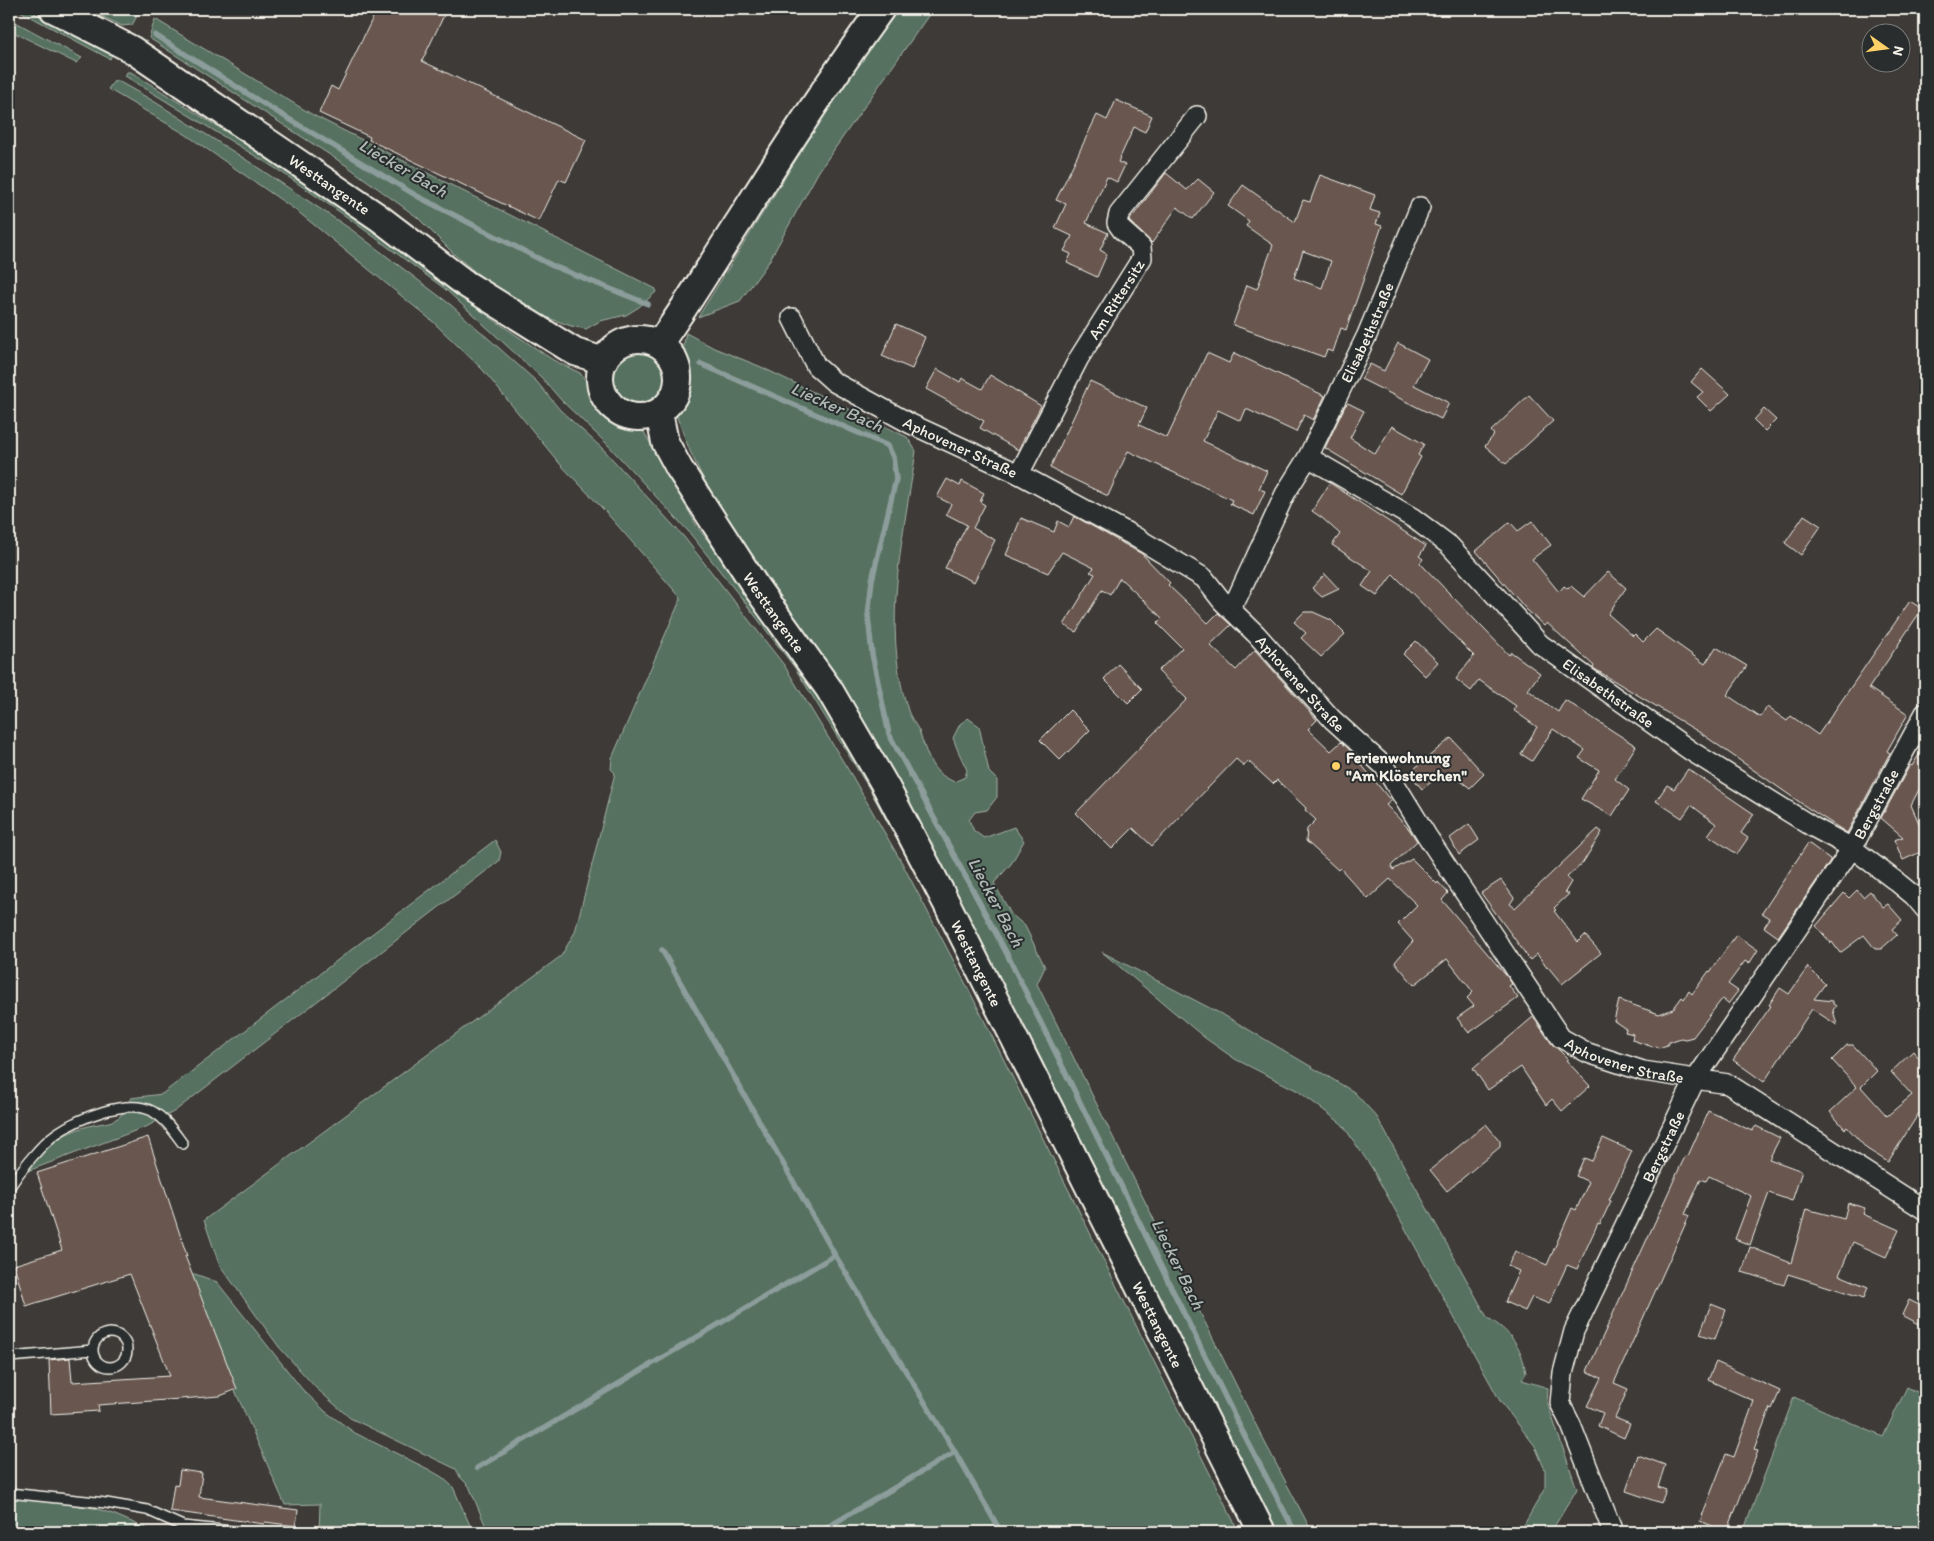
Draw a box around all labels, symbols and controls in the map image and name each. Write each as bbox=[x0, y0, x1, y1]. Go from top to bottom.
north arrow bbox=[1862, 22, 1912, 72]
text: N bbox=[1889, 44, 1908, 58]
water label: Liecker Bach bbox=[355, 134, 452, 203]
street label: Westtangente bbox=[285, 150, 374, 219]
street label: Am Rittersitz bbox=[1084, 255, 1149, 343]
street label: Elisabethstraße bbox=[1336, 279, 1397, 386]
water label: Liecker Bach bbox=[788, 377, 887, 437]
street label: Aphovener Straße bbox=[900, 412, 1021, 482]
street label: Westtangente bbox=[739, 568, 809, 656]
street label: Aphovener Straße bbox=[1252, 631, 1349, 736]
street label: Elisabethstraße bbox=[1559, 654, 1658, 732]
place label: Ferienwohnung "Am Klösterchen" bbox=[1346, 748, 1467, 785]
marker: Ferienwohnung "Am Klösterchen" bbox=[1330, 760, 1342, 772]
street label: Bergstraße bbox=[1849, 765, 1903, 842]
water label: Liecker Bach bbox=[963, 853, 1029, 951]
street label: Westtangente bbox=[947, 917, 1006, 1010]
street label: Aphovener Straße bbox=[1562, 1033, 1685, 1087]
street label: Bergstraße bbox=[1638, 1107, 1688, 1185]
water label: Liecker Bach bbox=[1147, 1215, 1210, 1314]
street label: Westtangente bbox=[1128, 1278, 1188, 1371]

